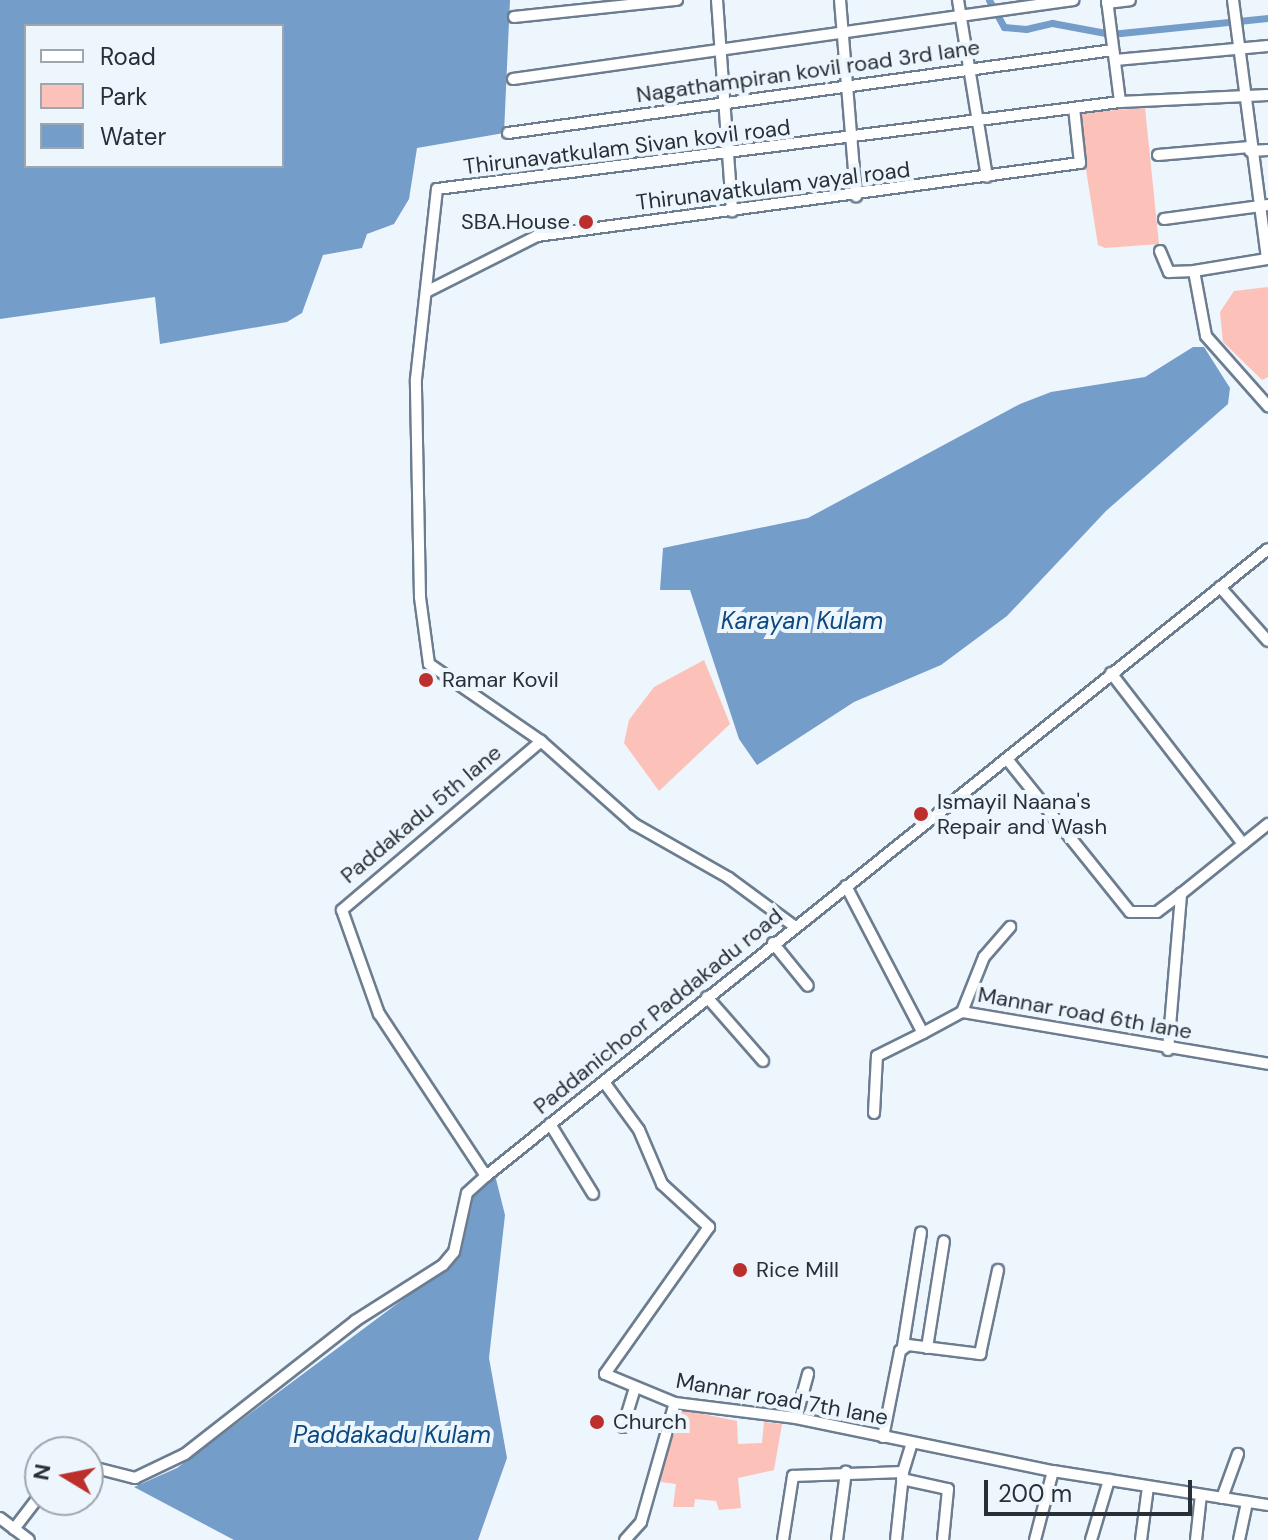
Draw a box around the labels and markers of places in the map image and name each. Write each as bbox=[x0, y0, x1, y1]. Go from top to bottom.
place label: SBA.House bbox=[461, 209, 570, 235]
marker: SBA.House bbox=[577, 213, 595, 231]
place label: Ramar Kovil bbox=[442, 667, 559, 693]
marker: Ramar Kovil bbox=[417, 671, 435, 689]
place label: Ismayil Naana's Repair and Wash bbox=[937, 788, 1107, 840]
marker: Ismayil Naana's Repair and Wash bbox=[912, 805, 930, 823]
place label: Rice Mill bbox=[756, 1257, 839, 1283]
marker: Rice Mill bbox=[731, 1261, 749, 1279]
place label: Church bbox=[613, 1409, 687, 1435]
marker: Church bbox=[588, 1413, 606, 1431]

